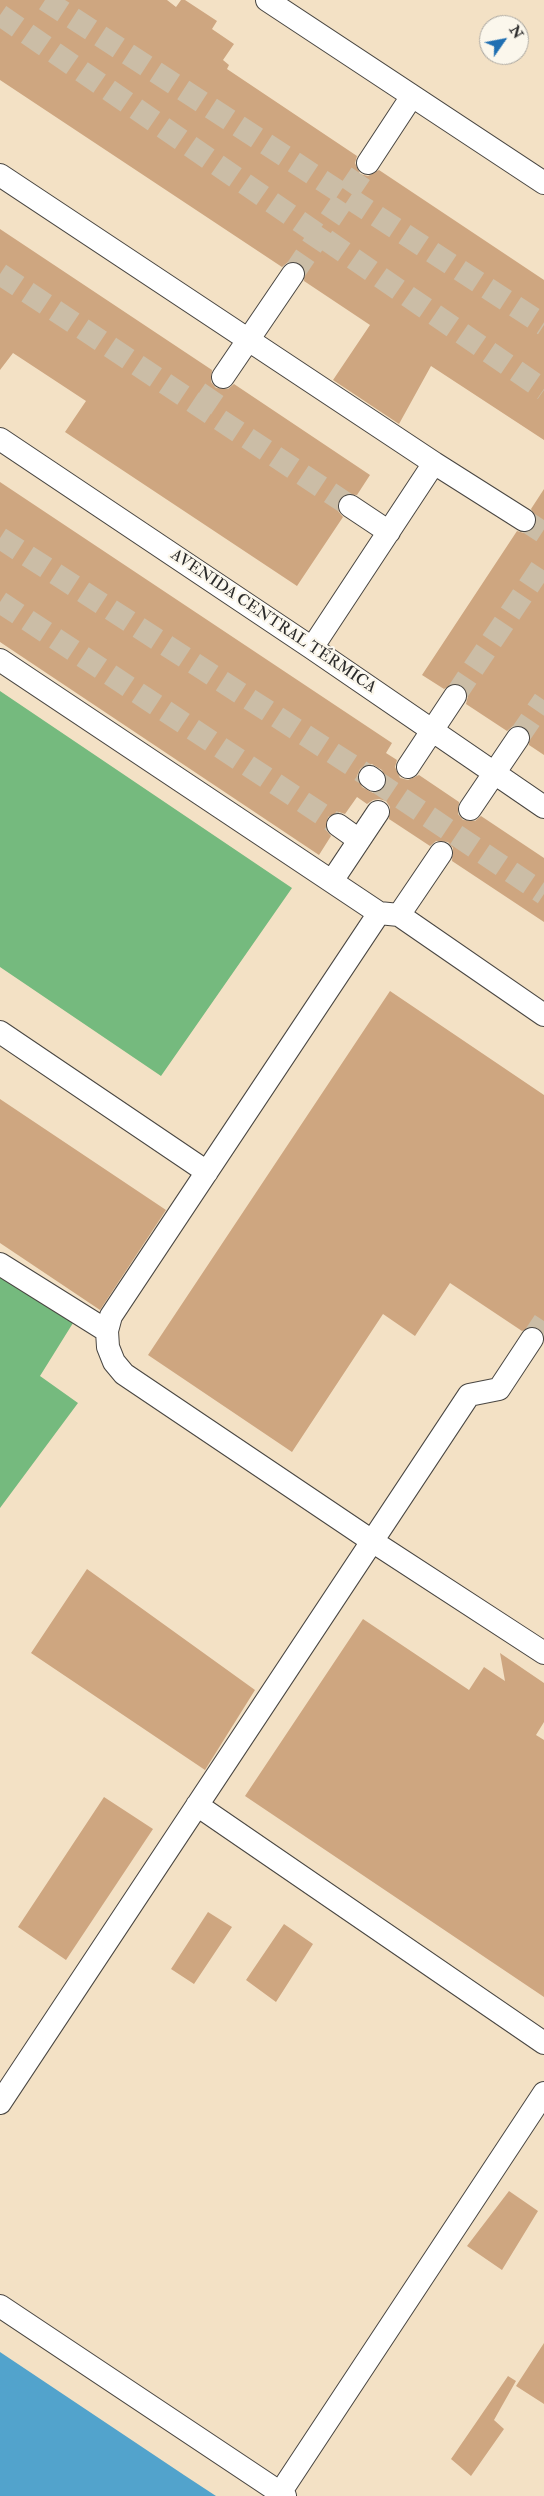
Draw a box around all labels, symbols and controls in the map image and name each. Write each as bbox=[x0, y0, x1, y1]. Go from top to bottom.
north arrow bbox=[479, 15, 529, 65]
text: N bbox=[506, 22, 527, 42]
street label: AVENIDA CENTRAL TÉRMICA bbox=[167, 546, 379, 698]

